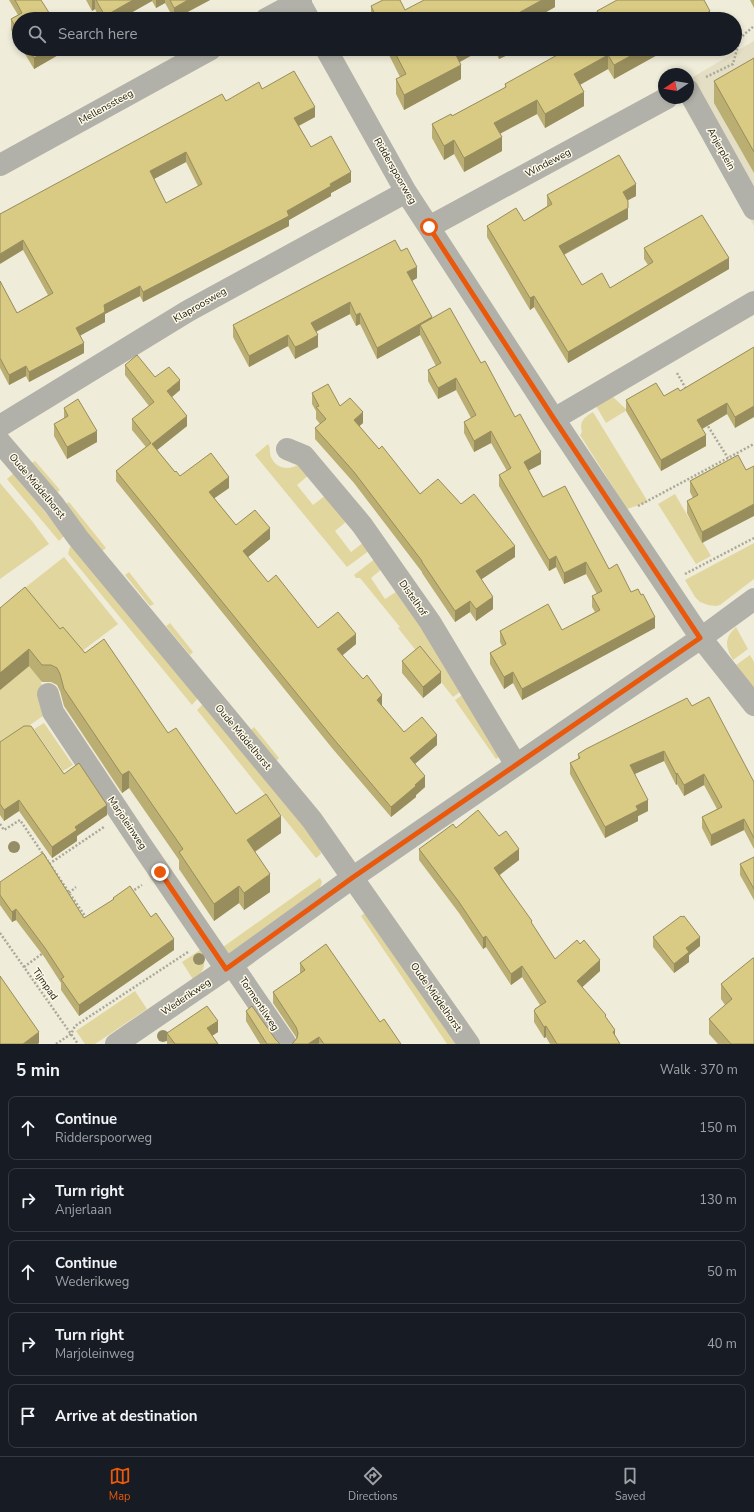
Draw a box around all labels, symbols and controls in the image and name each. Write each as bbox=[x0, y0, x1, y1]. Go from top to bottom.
search box bbox=[12, 12, 742, 56]
icon: search bbox=[26, 23, 48, 45]
text: Search here bbox=[58, 24, 138, 44]
north arrow bbox=[658, 68, 694, 104]
street label: Mellenssteeg bbox=[76, 86, 136, 128]
street label: Anjerplein bbox=[704, 125, 738, 173]
street label: Ridderspoorweg bbox=[370, 135, 420, 207]
street label: Windeweg bbox=[523, 145, 573, 181]
route start bbox=[420, 218, 438, 236]
street label: Klaproosweg bbox=[171, 284, 229, 326]
street label: Oude Middelhorst bbox=[6, 451, 69, 522]
street label: Distelhof bbox=[396, 577, 431, 619]
street label: Oude Middelhorst bbox=[212, 702, 275, 773]
street label: Marjoleinweg bbox=[104, 794, 150, 852]
route end bbox=[151, 863, 169, 881]
street label: Oude Middelhorst bbox=[407, 960, 465, 1035]
street label: Tijmpad bbox=[29, 965, 61, 1003]
street label: Tormentilweg bbox=[236, 974, 282, 1034]
street label: Wederikweg bbox=[158, 975, 214, 1019]
text: 5 min bbox=[16, 1059, 60, 1082]
text: Walk · 370 m bbox=[660, 1061, 738, 1079]
text: Continue bbox=[55, 1109, 117, 1129]
icon: ahead bbox=[17, 1117, 39, 1139]
text: 150 m bbox=[699, 1119, 737, 1137]
text: Ridderspoorweg bbox=[55, 1129, 152, 1147]
text: Turn right bbox=[55, 1181, 124, 1201]
icon: right bbox=[17, 1189, 39, 1211]
text: 130 m bbox=[699, 1191, 737, 1209]
text: Anjerlaan bbox=[55, 1201, 112, 1219]
text: Continue bbox=[55, 1253, 117, 1273]
icon: ahead bbox=[17, 1261, 39, 1283]
text: 50 m bbox=[707, 1263, 737, 1281]
text: Wederikweg bbox=[55, 1273, 129, 1291]
text: Turn right bbox=[55, 1325, 124, 1345]
icon: right bbox=[17, 1333, 39, 1355]
text: 40 m bbox=[707, 1335, 737, 1353]
text: Marjoleinweg bbox=[55, 1345, 134, 1363]
icon: arrive bbox=[17, 1405, 39, 1427]
text: Arrive at destination bbox=[55, 1406, 198, 1426]
tab: Map bbox=[109, 1465, 131, 1504]
tab: Directions bbox=[348, 1465, 398, 1504]
tab: Saved bbox=[615, 1465, 645, 1504]

